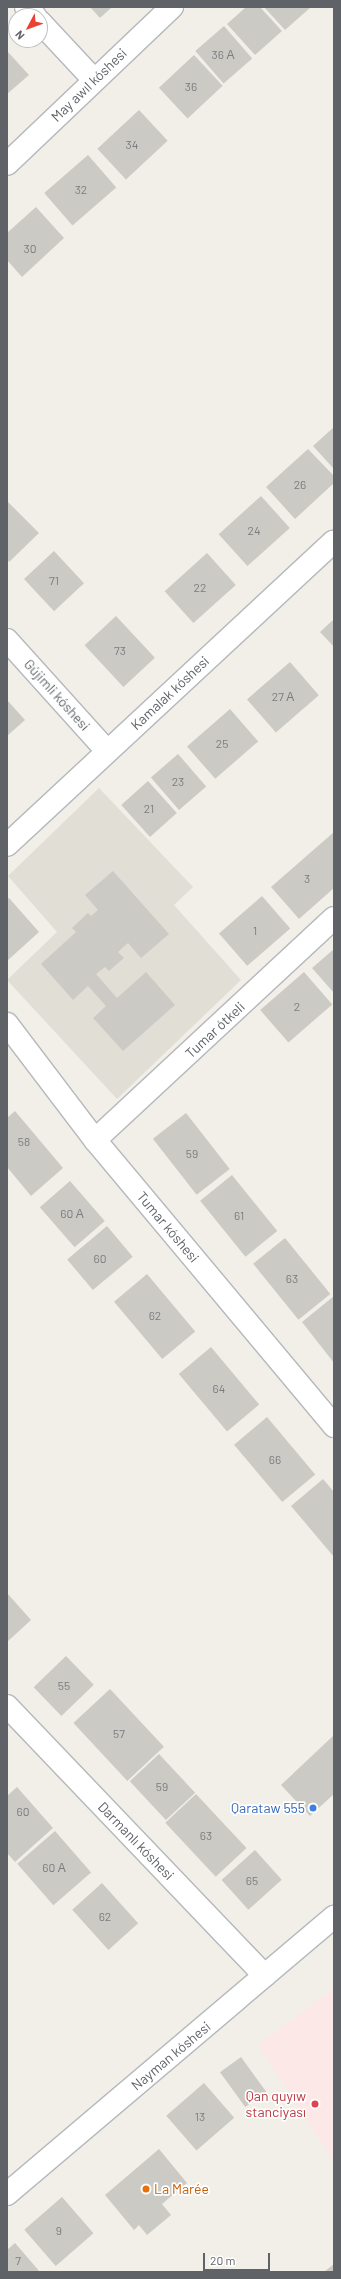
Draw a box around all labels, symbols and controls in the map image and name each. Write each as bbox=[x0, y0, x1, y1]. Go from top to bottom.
north arrow bbox=[8, 8, 48, 48]
text: N bbox=[12, 29, 27, 43]
street label: May awıl kóshesi bbox=[48, 45, 130, 125]
house number: 36 А bbox=[212, 48, 234, 62]
house number: 36 bbox=[185, 80, 197, 94]
house number: 34 bbox=[126, 138, 138, 152]
house number: 32 bbox=[75, 183, 87, 197]
house number: 30 bbox=[24, 242, 36, 256]
house number: 26 bbox=[294, 478, 306, 492]
house number: 24 bbox=[247, 524, 261, 538]
house number: 71 bbox=[49, 574, 59, 588]
house number: 22 bbox=[194, 581, 206, 595]
house number: 73 bbox=[114, 644, 126, 658]
street label: Kamalak kóshesi bbox=[127, 653, 213, 733]
street label: Gújimli kóshesi bbox=[21, 656, 93, 734]
house number: 27 А bbox=[272, 690, 294, 704]
house number: 25 bbox=[216, 737, 228, 751]
house number: 23 bbox=[172, 775, 184, 789]
house number: 21 bbox=[144, 802, 154, 816]
house number: 3 bbox=[304, 872, 310, 886]
house number: 1 bbox=[253, 924, 257, 938]
street label: Tumar ótkeli bbox=[182, 998, 248, 1062]
house number: 2 bbox=[294, 1000, 300, 1014]
house number: 58 bbox=[18, 1135, 30, 1149]
house number: 59 bbox=[186, 1147, 198, 1161]
street label: Tumar kóshesi bbox=[133, 1188, 203, 1266]
house number: 60 А bbox=[60, 1207, 84, 1221]
house number: 61 bbox=[234, 1209, 244, 1223]
house number: 60 bbox=[94, 1252, 106, 1266]
house number: 63 bbox=[286, 1272, 298, 1286]
house number: 62 bbox=[149, 1309, 161, 1323]
house number: 64 bbox=[213, 1382, 225, 1396]
house number: 66 bbox=[269, 1453, 281, 1467]
house number: 55 bbox=[58, 1679, 70, 1693]
house number: 57 bbox=[113, 1727, 125, 1741]
house number: 59 bbox=[156, 1780, 168, 1794]
street label: Darmanlı kóshesi bbox=[94, 1798, 178, 1884]
place label: Qarataw 555 bbox=[231, 1800, 305, 1816]
marker: Qarataw 555 bbox=[308, 1803, 318, 1813]
house number: 60 bbox=[17, 1805, 29, 1819]
house number: 63 bbox=[200, 1829, 212, 1843]
house number: 60 А bbox=[42, 1861, 66, 1875]
house number: 65 bbox=[246, 1874, 258, 1888]
house number: 62 bbox=[99, 1910, 111, 1924]
street label: Nayman kóshesi bbox=[128, 2018, 214, 2094]
place label: Qan quyıw stanciyası bbox=[246, 2088, 306, 2120]
marker: Qan quyıw stanciyası bbox=[309, 2098, 321, 2110]
house number: 13 bbox=[195, 2110, 205, 2124]
place label: La Marée bbox=[154, 2181, 209, 2197]
marker: La Marée bbox=[141, 2184, 151, 2194]
house number: 9 bbox=[56, 2224, 62, 2238]
scale bar bbox=[205, 2245, 272, 2271]
text: 20 m bbox=[210, 2253, 236, 2267]
house number: 7 bbox=[15, 2254, 21, 2268]

